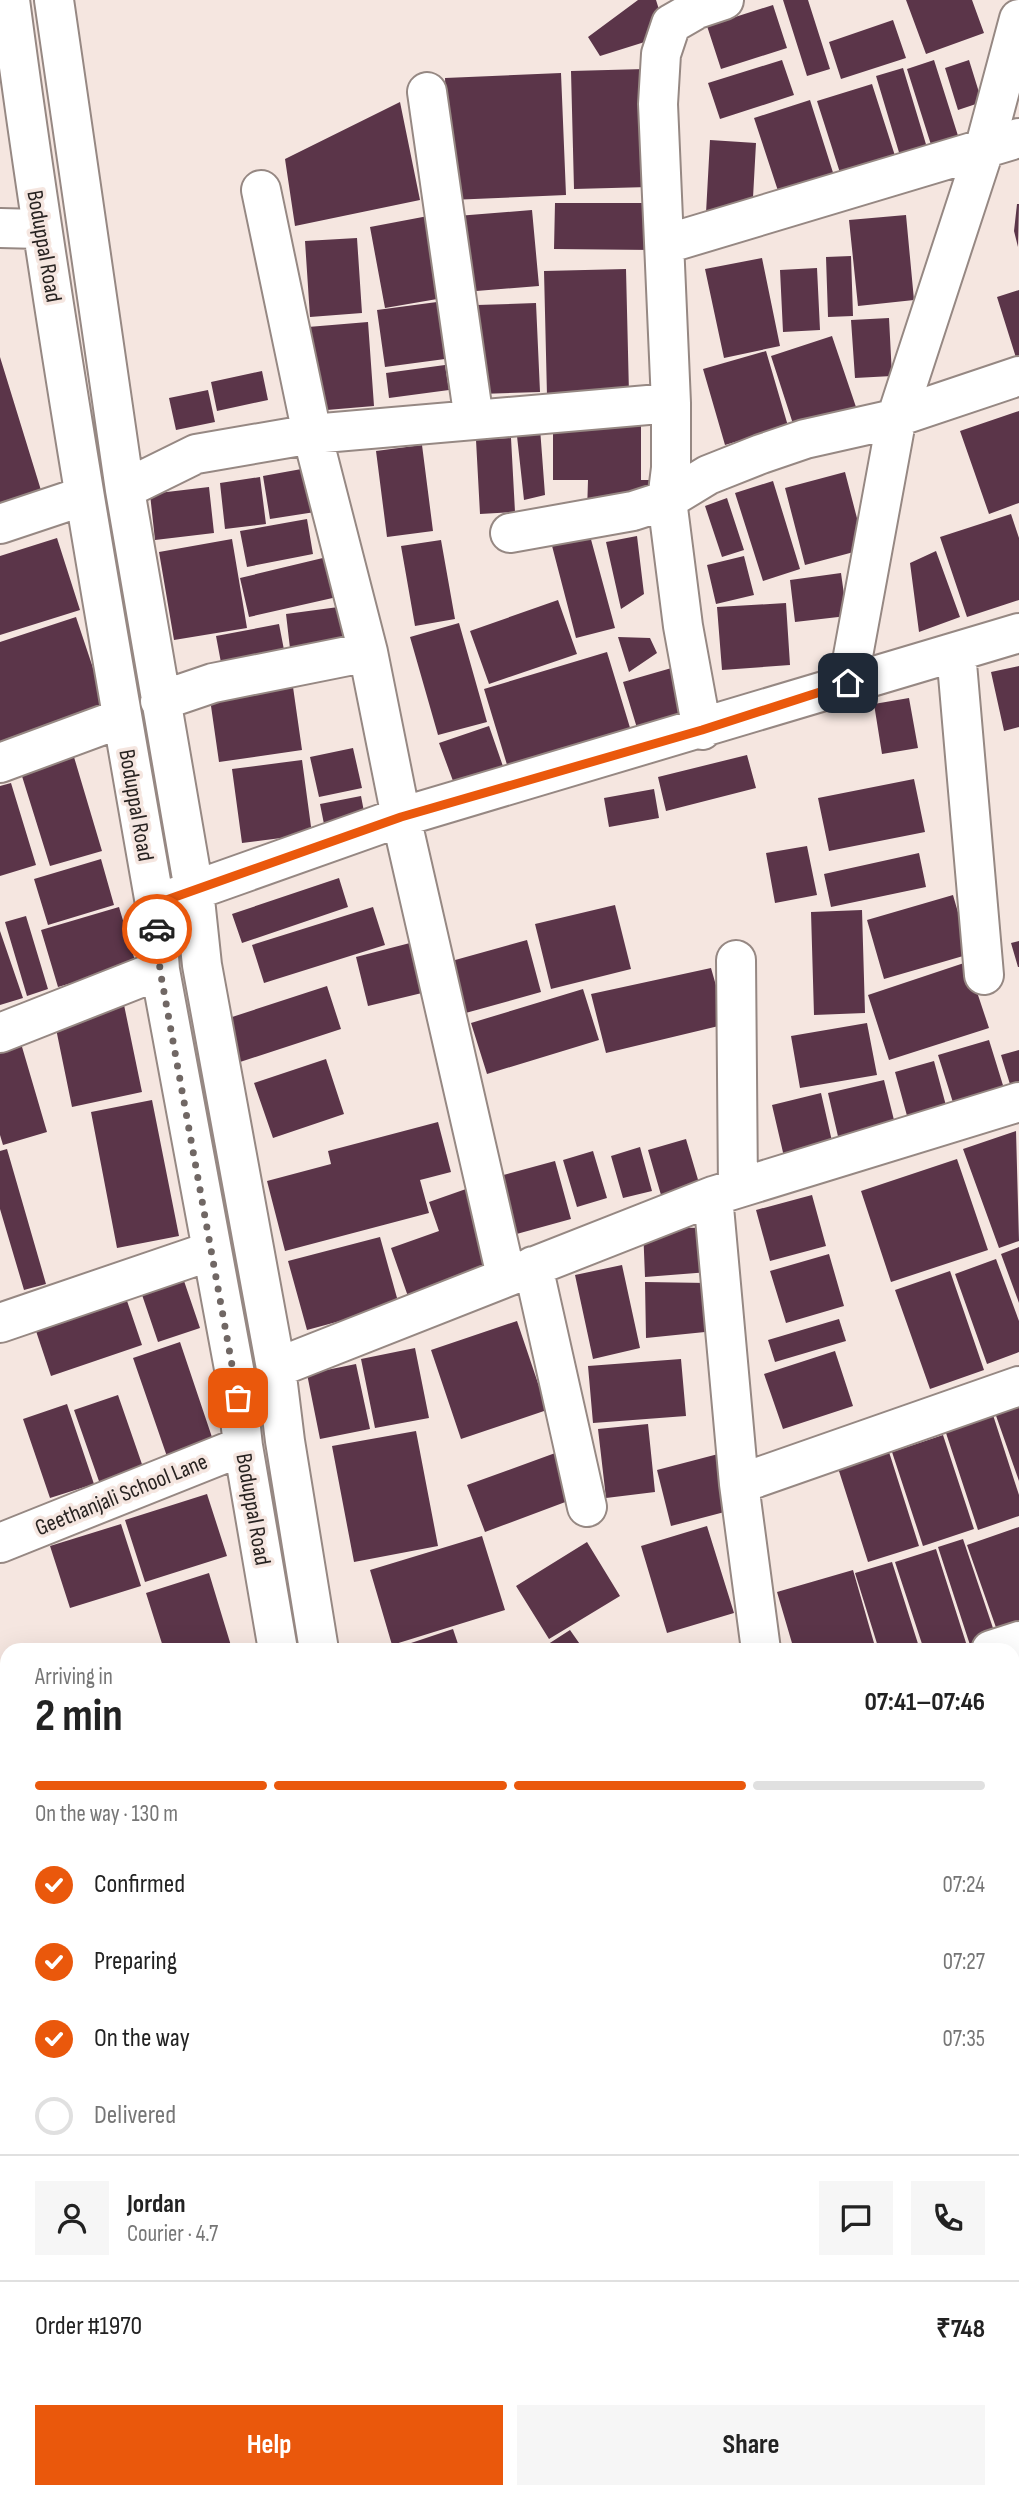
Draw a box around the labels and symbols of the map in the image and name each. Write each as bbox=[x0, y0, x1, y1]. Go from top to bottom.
street label: Boduppal Road bbox=[20, 188, 68, 304]
pin bbox=[818, 653, 878, 713]
street label: Boduppal Road bbox=[112, 747, 160, 863]
courier bbox=[122, 894, 192, 964]
pin bbox=[208, 1368, 268, 1428]
street label: Geethanjali School Lane bbox=[31, 1448, 212, 1542]
street label: Boduppal Road bbox=[229, 1451, 277, 1567]

